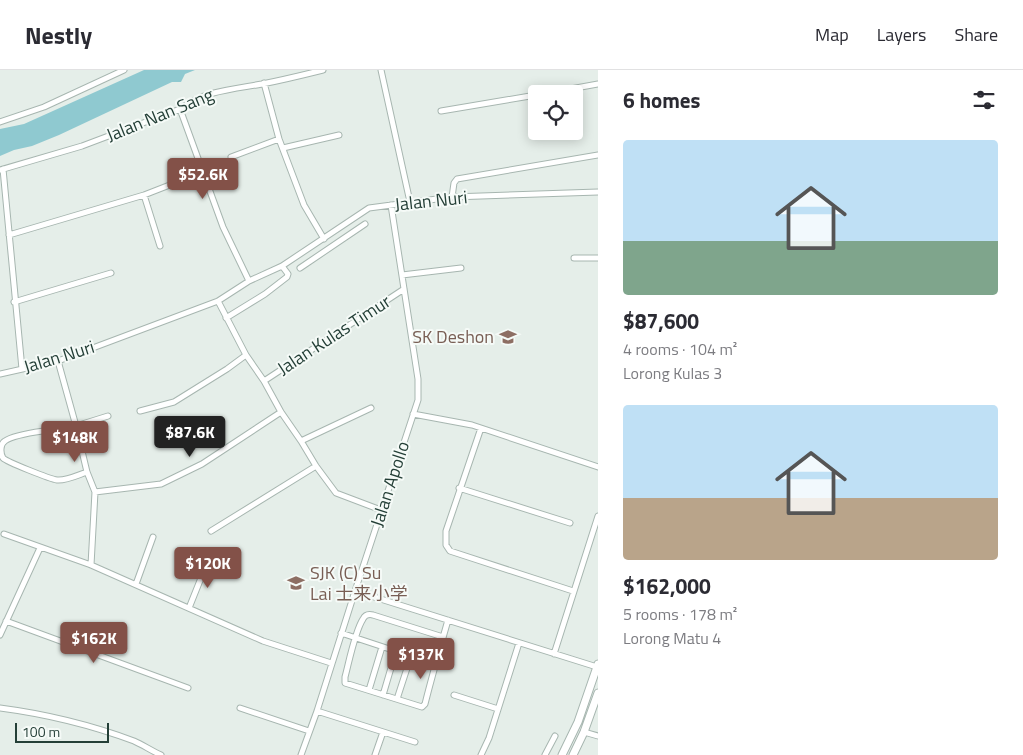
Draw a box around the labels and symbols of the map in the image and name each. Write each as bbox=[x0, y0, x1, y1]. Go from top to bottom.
street label: Jalan Nan Sang bbox=[102, 81, 218, 148]
pin: $52.6K bbox=[162, 158, 244, 200]
street label: Jalan Nuri bbox=[393, 183, 469, 218]
street label: Jalan Kulas Timur bbox=[272, 288, 396, 381]
place label: SK Deshon bbox=[412, 323, 494, 350]
school or university icon: SK Deshon bbox=[498, 327, 518, 347]
street label: Jalan Nuri bbox=[20, 333, 98, 380]
pin: $87.6K bbox=[149, 416, 231, 458]
pin: $148K bbox=[40, 420, 110, 463]
street label: Jalan Apollo bbox=[363, 438, 416, 530]
pin: $120K bbox=[173, 546, 243, 589]
place label: SJK (C) Su Lai 士来小学 bbox=[310, 559, 408, 607]
school or university icon: SJK (C) Su Lai 士来小学 bbox=[286, 573, 306, 593]
pin: $162K bbox=[59, 622, 129, 664]
pin: $137K bbox=[386, 638, 456, 680]
scale bar bbox=[15, 720, 109, 743]

